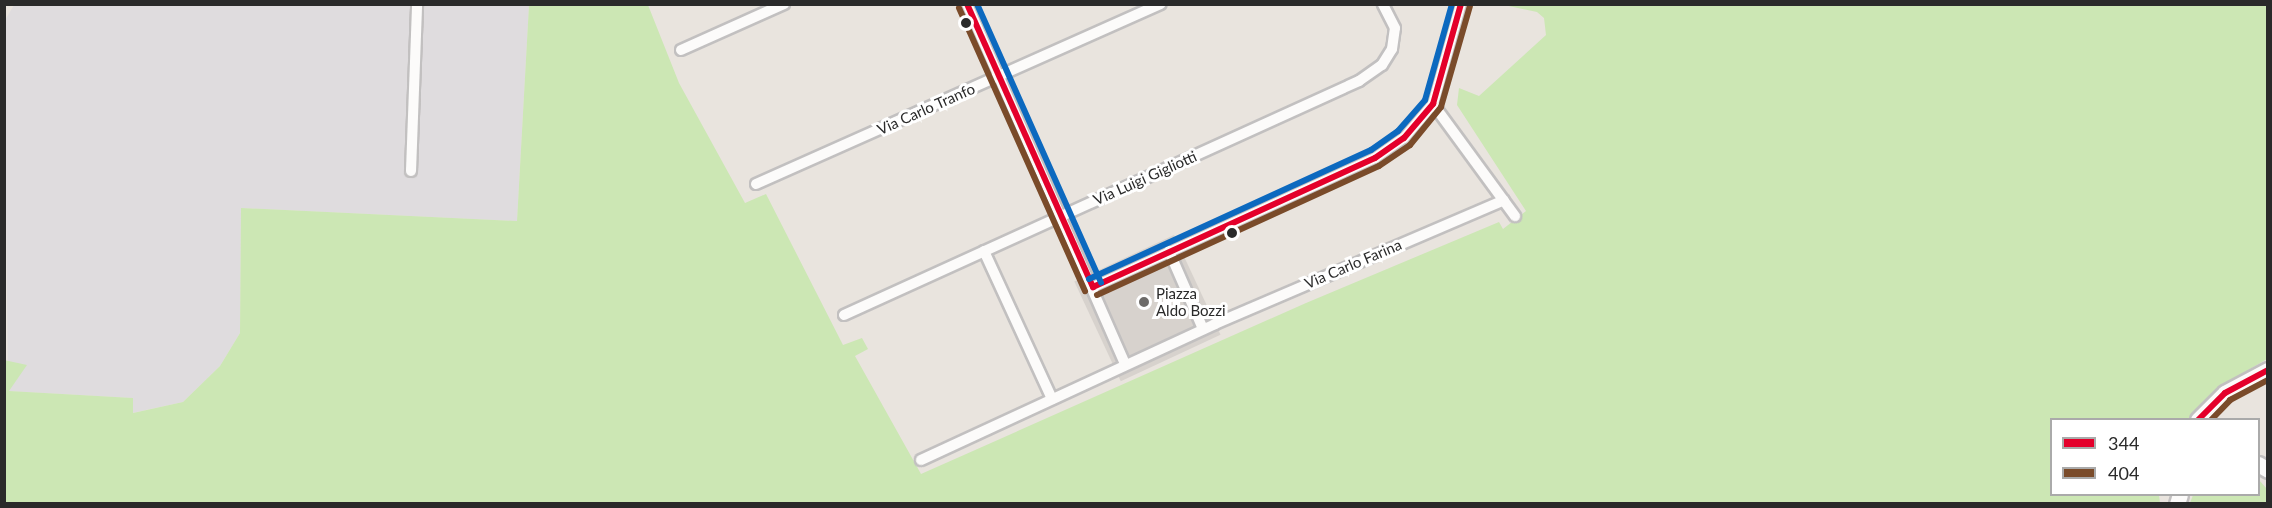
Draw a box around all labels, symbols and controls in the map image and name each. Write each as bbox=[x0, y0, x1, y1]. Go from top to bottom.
unlabelled marker bbox=[960, 17, 972, 29]
street label: Via Carlo Tranfo bbox=[874, 79, 978, 139]
street label: Via Luigi Gigliotti bbox=[1091, 147, 1199, 209]
unlabelled marker bbox=[1226, 227, 1238, 239]
street label: Via Carlo Farina bbox=[1302, 235, 1404, 293]
place label: Piazza Aldo Bozzi bbox=[1156, 284, 1226, 319]
marker: Piazza Aldo Bozzi bbox=[1137, 295, 1151, 309]
legend bbox=[2050, 418, 2260, 496]
text: 344 bbox=[2108, 432, 2139, 454]
text: 404 bbox=[2108, 462, 2139, 484]

